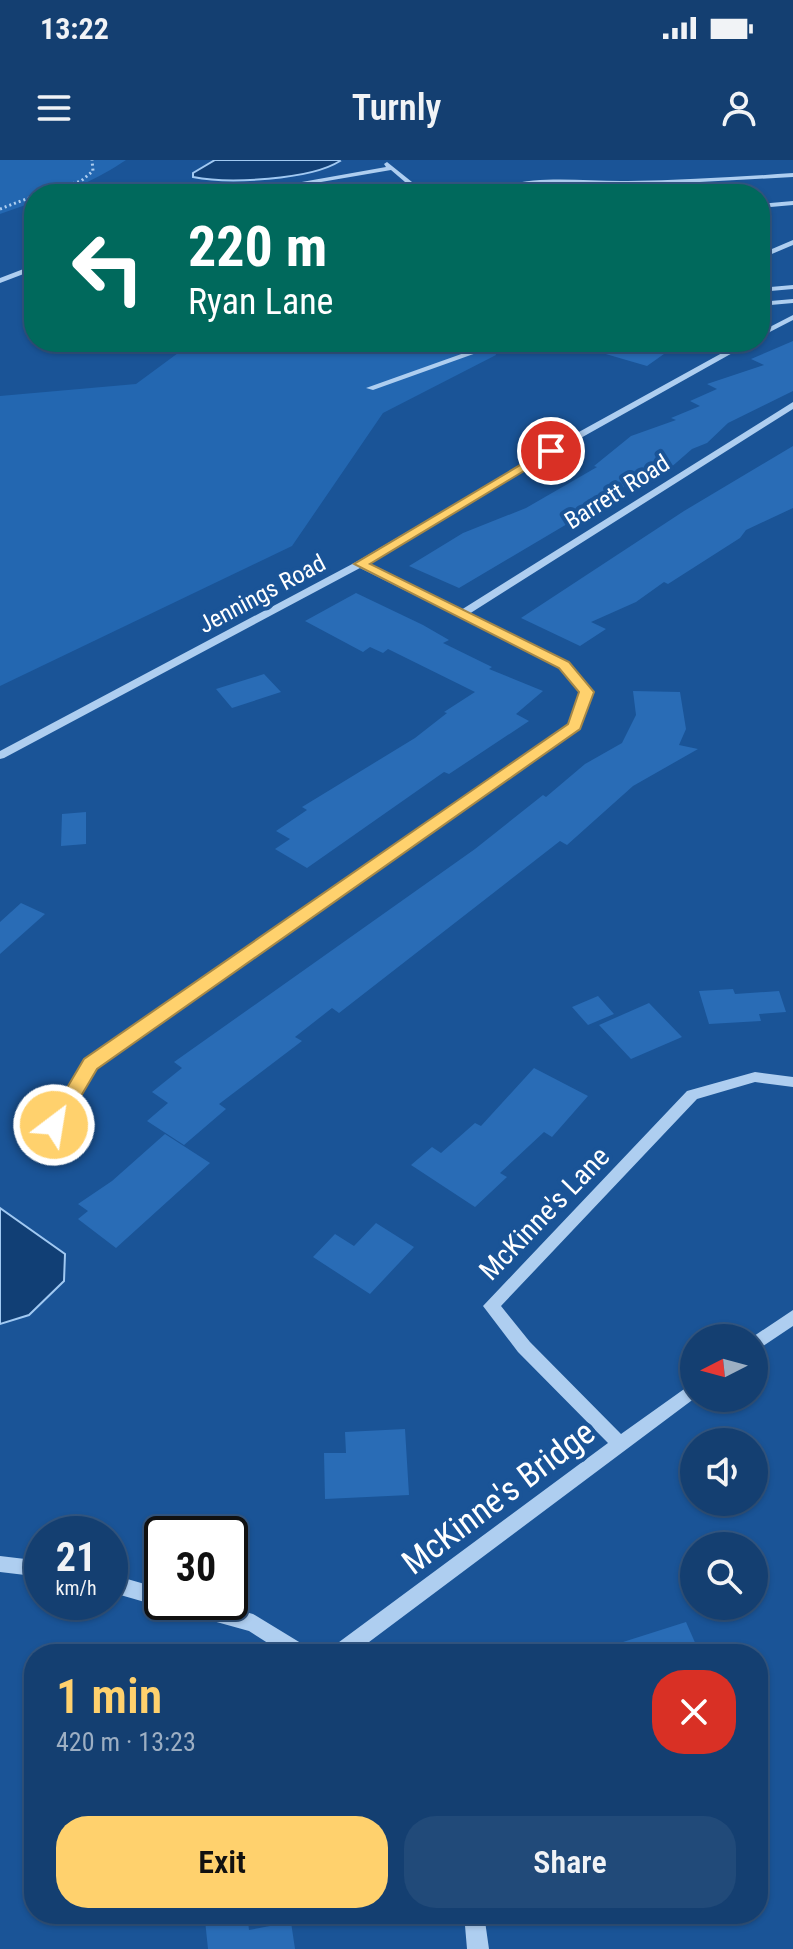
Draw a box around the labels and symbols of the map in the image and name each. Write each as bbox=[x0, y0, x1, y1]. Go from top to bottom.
pin bbox=[517, 417, 585, 485]
street label: Barrett Road bbox=[559, 449, 675, 535]
street label: Jennings Road bbox=[194, 549, 330, 639]
position arrow bbox=[12, 1083, 96, 1167]
street label: McKinne's Lane bbox=[473, 1140, 616, 1287]
north arrow bbox=[680, 1324, 768, 1412]
street label: McKinne's Bridge bbox=[394, 1412, 602, 1582]
speed limit sign: 30 bbox=[144, 1516, 248, 1620]

